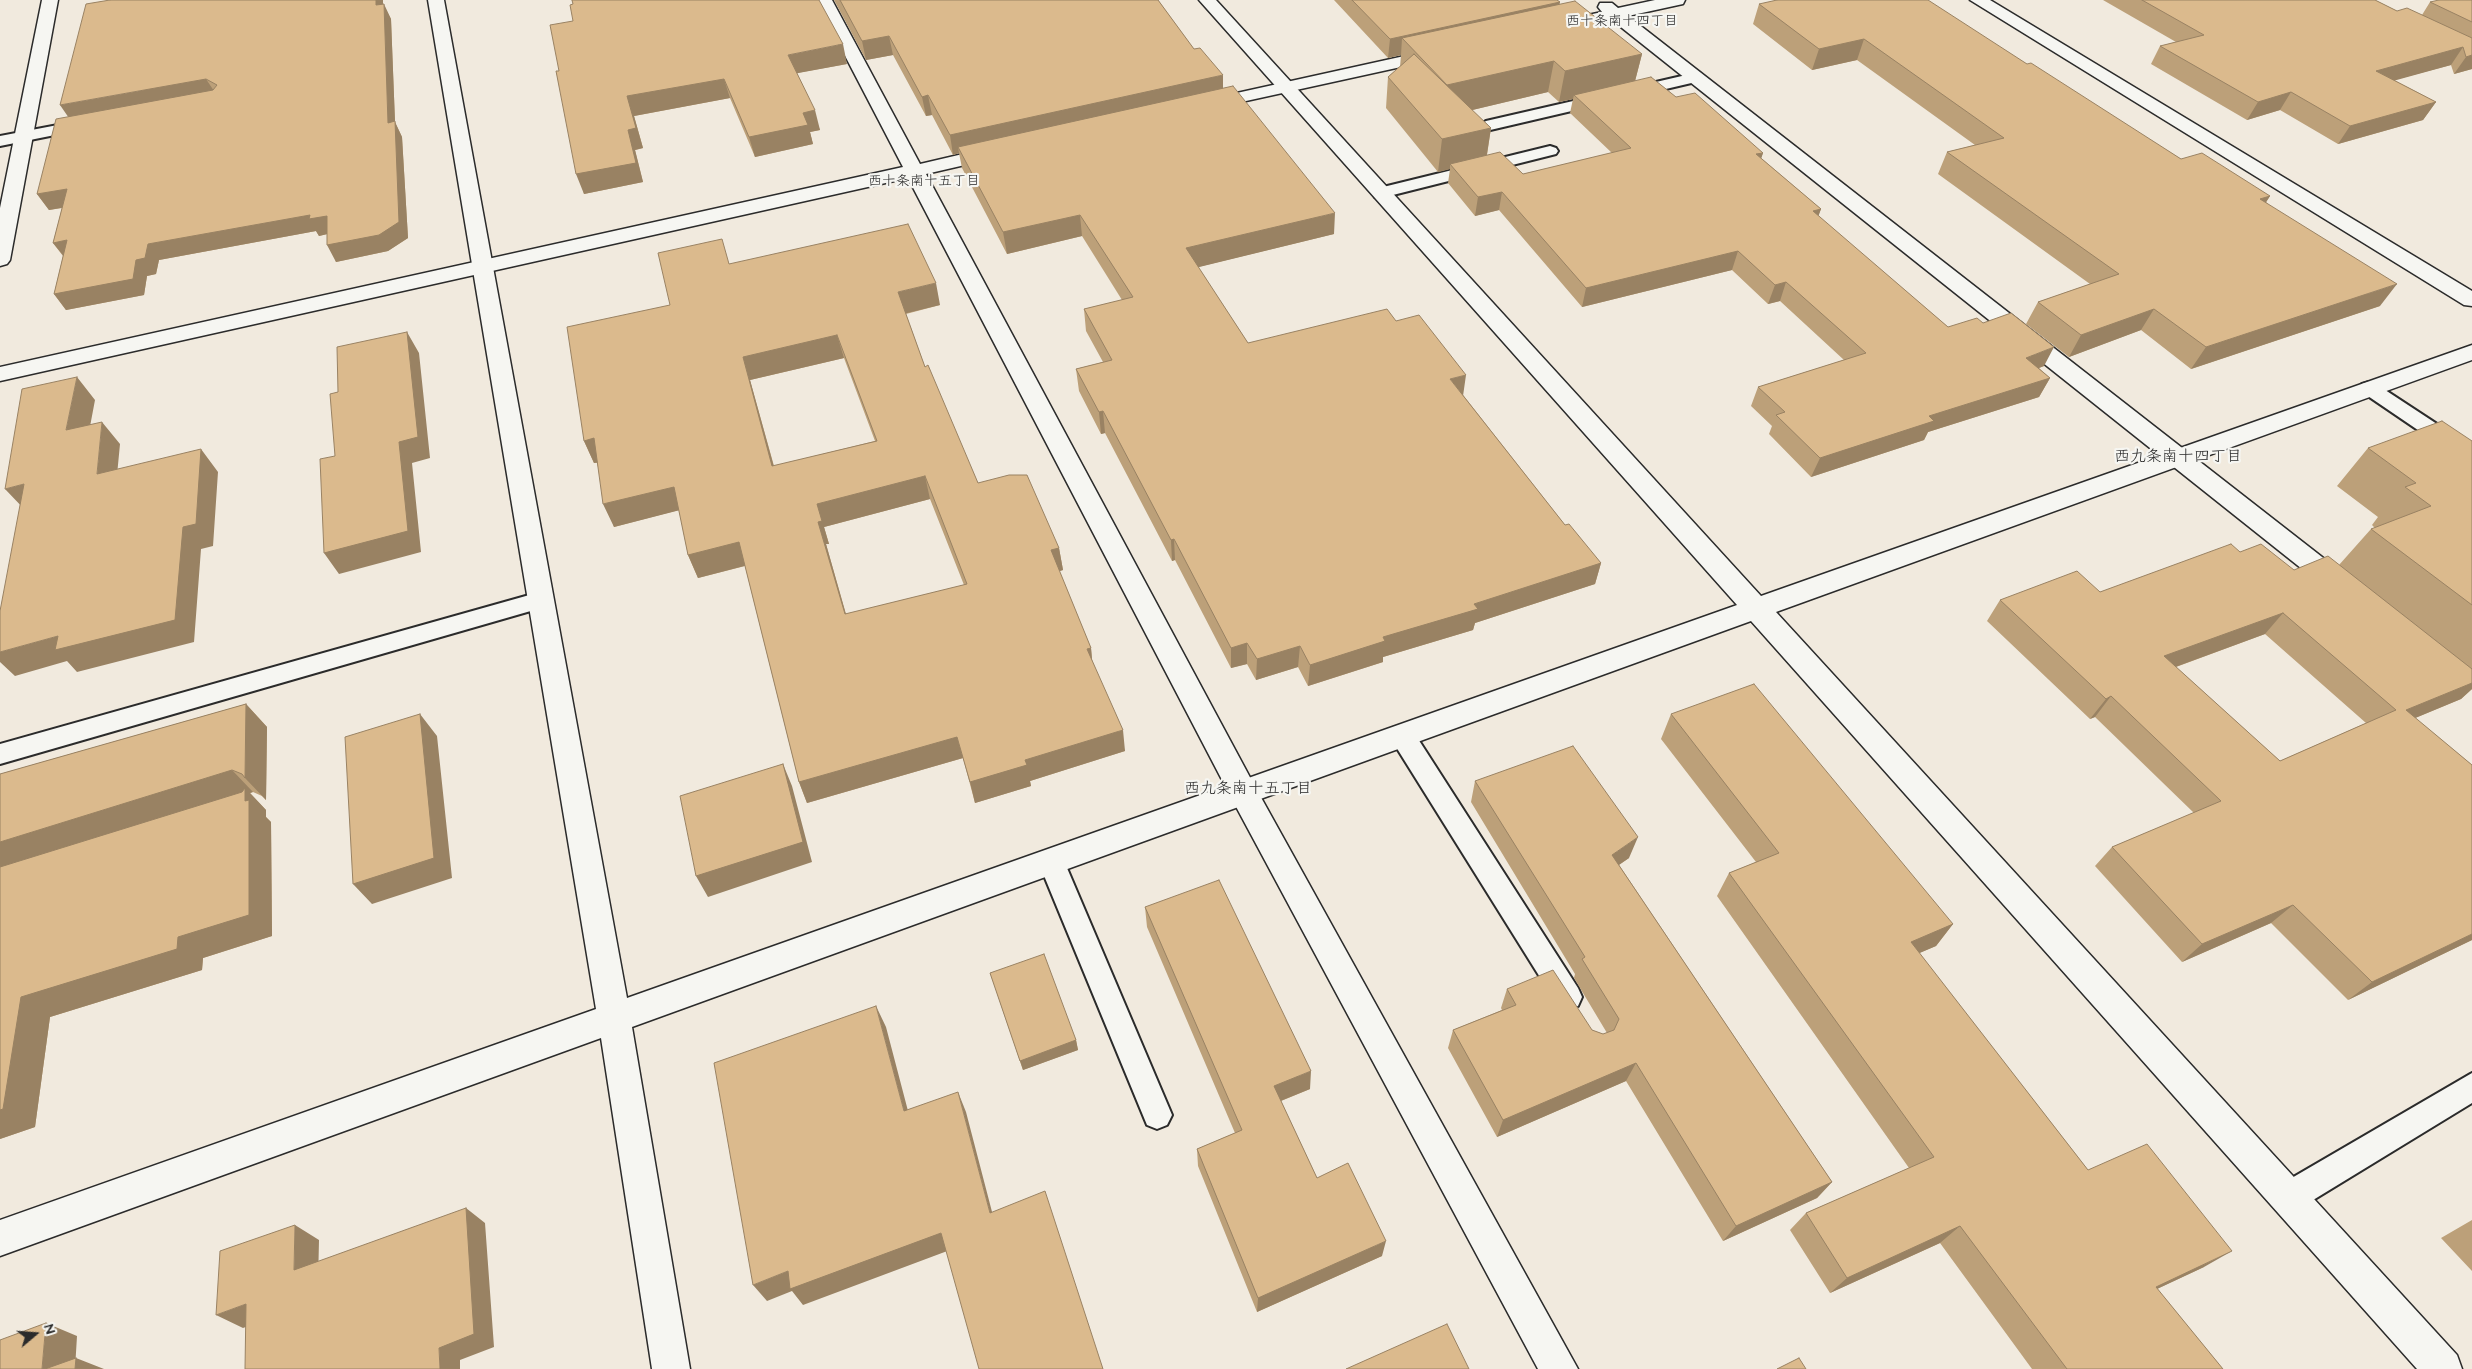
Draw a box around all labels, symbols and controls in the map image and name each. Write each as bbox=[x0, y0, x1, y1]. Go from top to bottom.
district label: 西十条南十四丁目 bbox=[1566, 14, 1678, 30]
district label: 西十条南十五丁目 bbox=[868, 174, 980, 190]
district label: 西九条南十四丁目 bbox=[2114, 448, 2242, 468]
district label: 西九条南十五丁目 bbox=[1184, 780, 1312, 800]
north arrow bbox=[10, 1309, 60, 1359]
text: N bbox=[38, 1322, 60, 1337]

